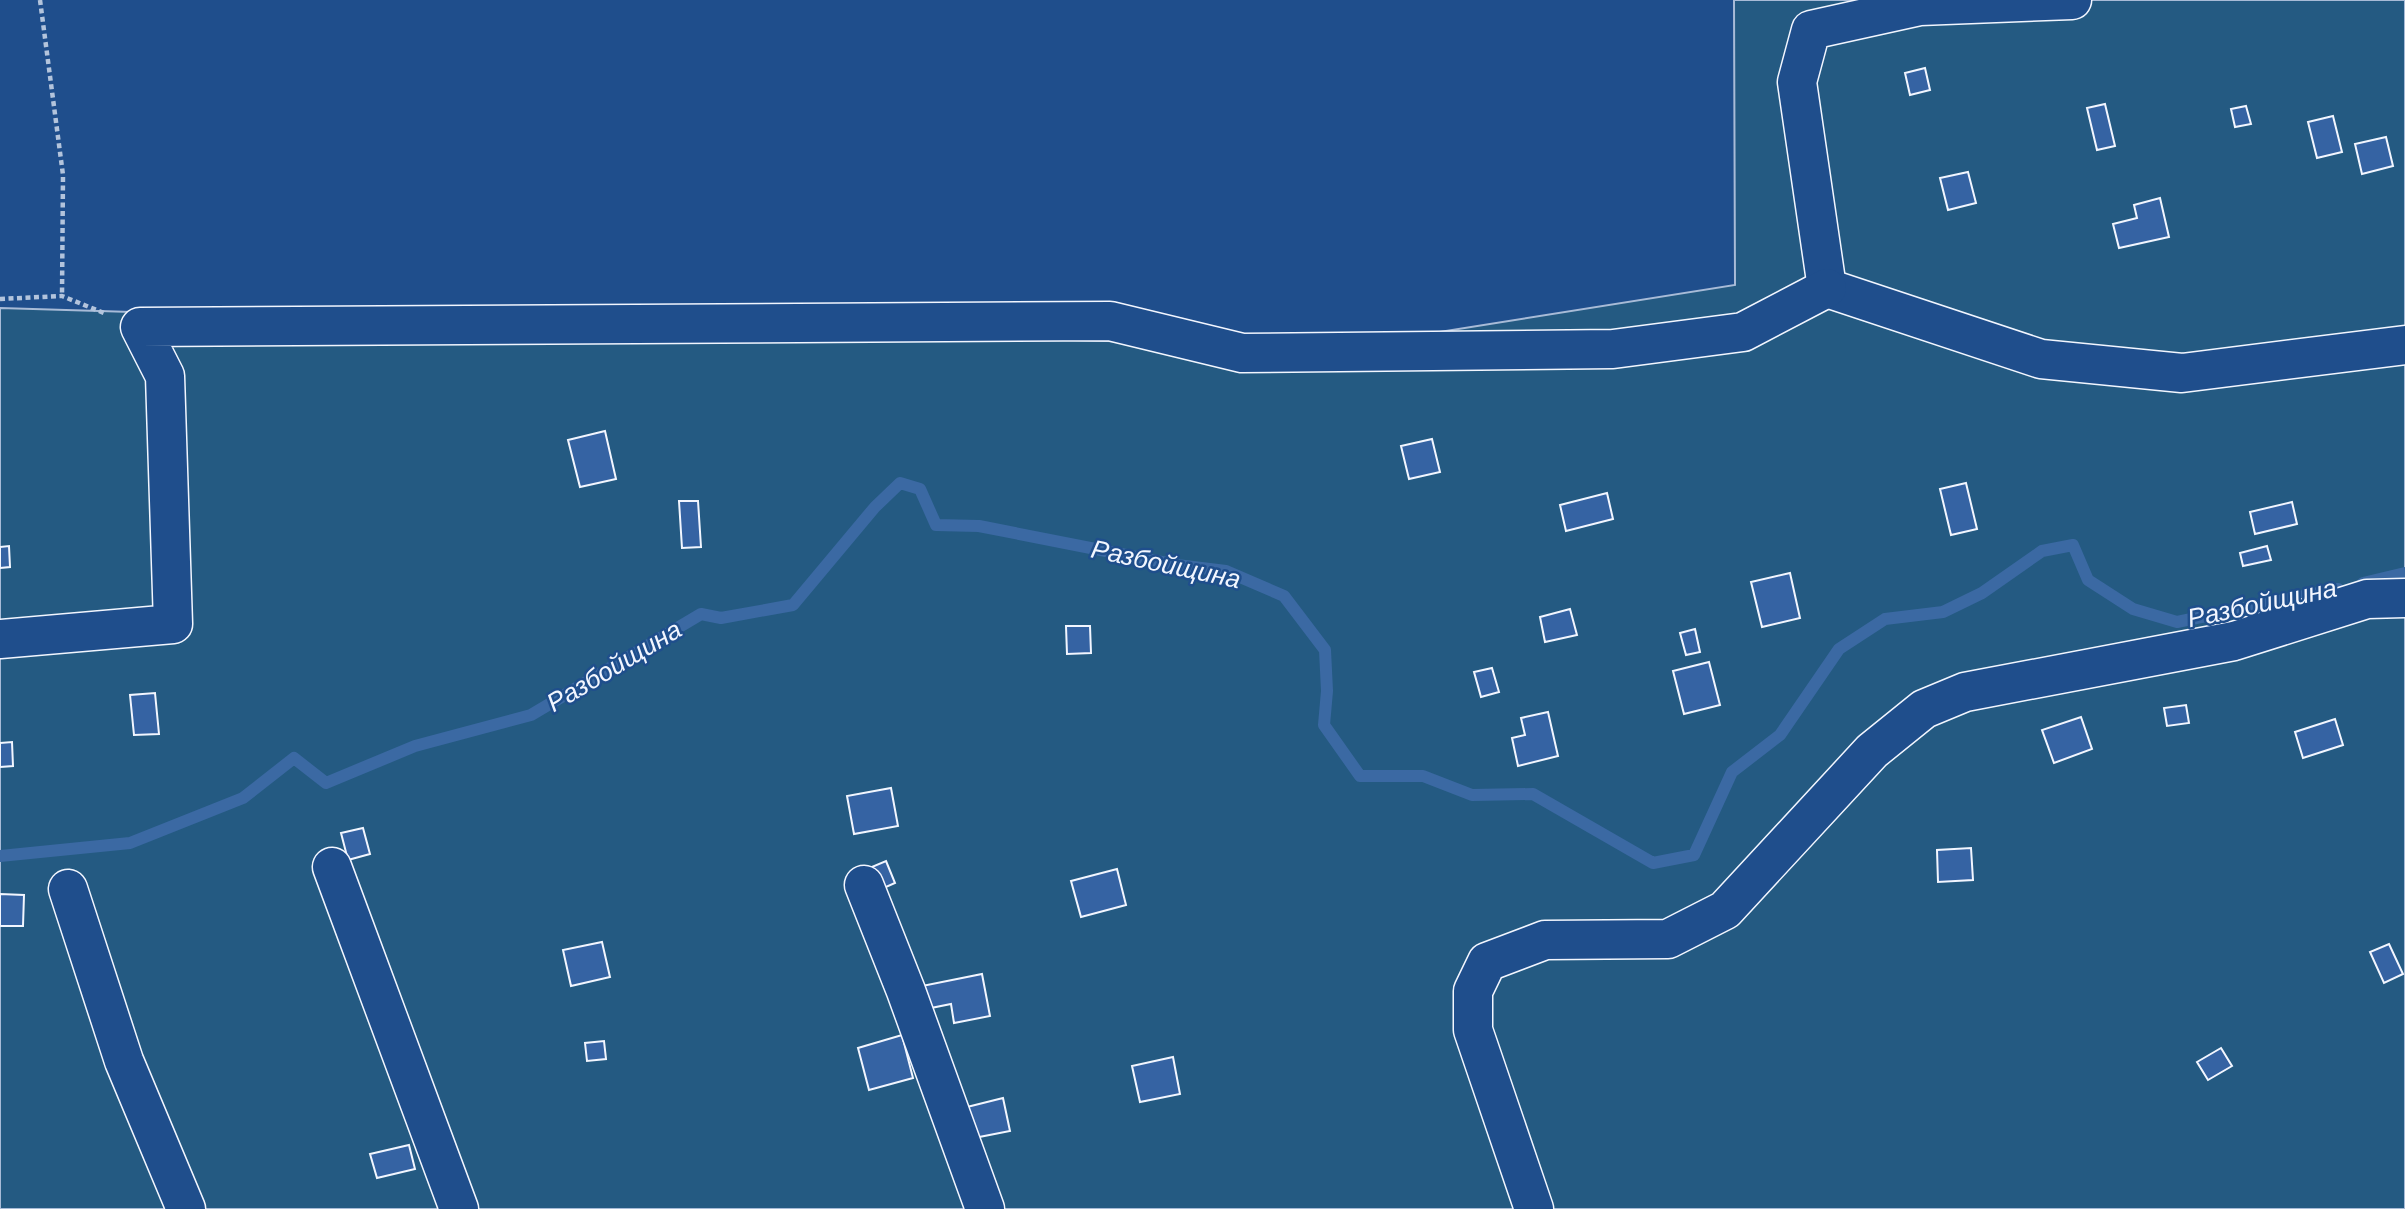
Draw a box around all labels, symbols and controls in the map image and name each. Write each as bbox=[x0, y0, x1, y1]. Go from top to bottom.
water label: Разбойщина bbox=[1088, 534, 1243, 596]
water label: Разбойщина bbox=[2185, 573, 2340, 635]
water label: Разбойщина bbox=[541, 614, 688, 720]

